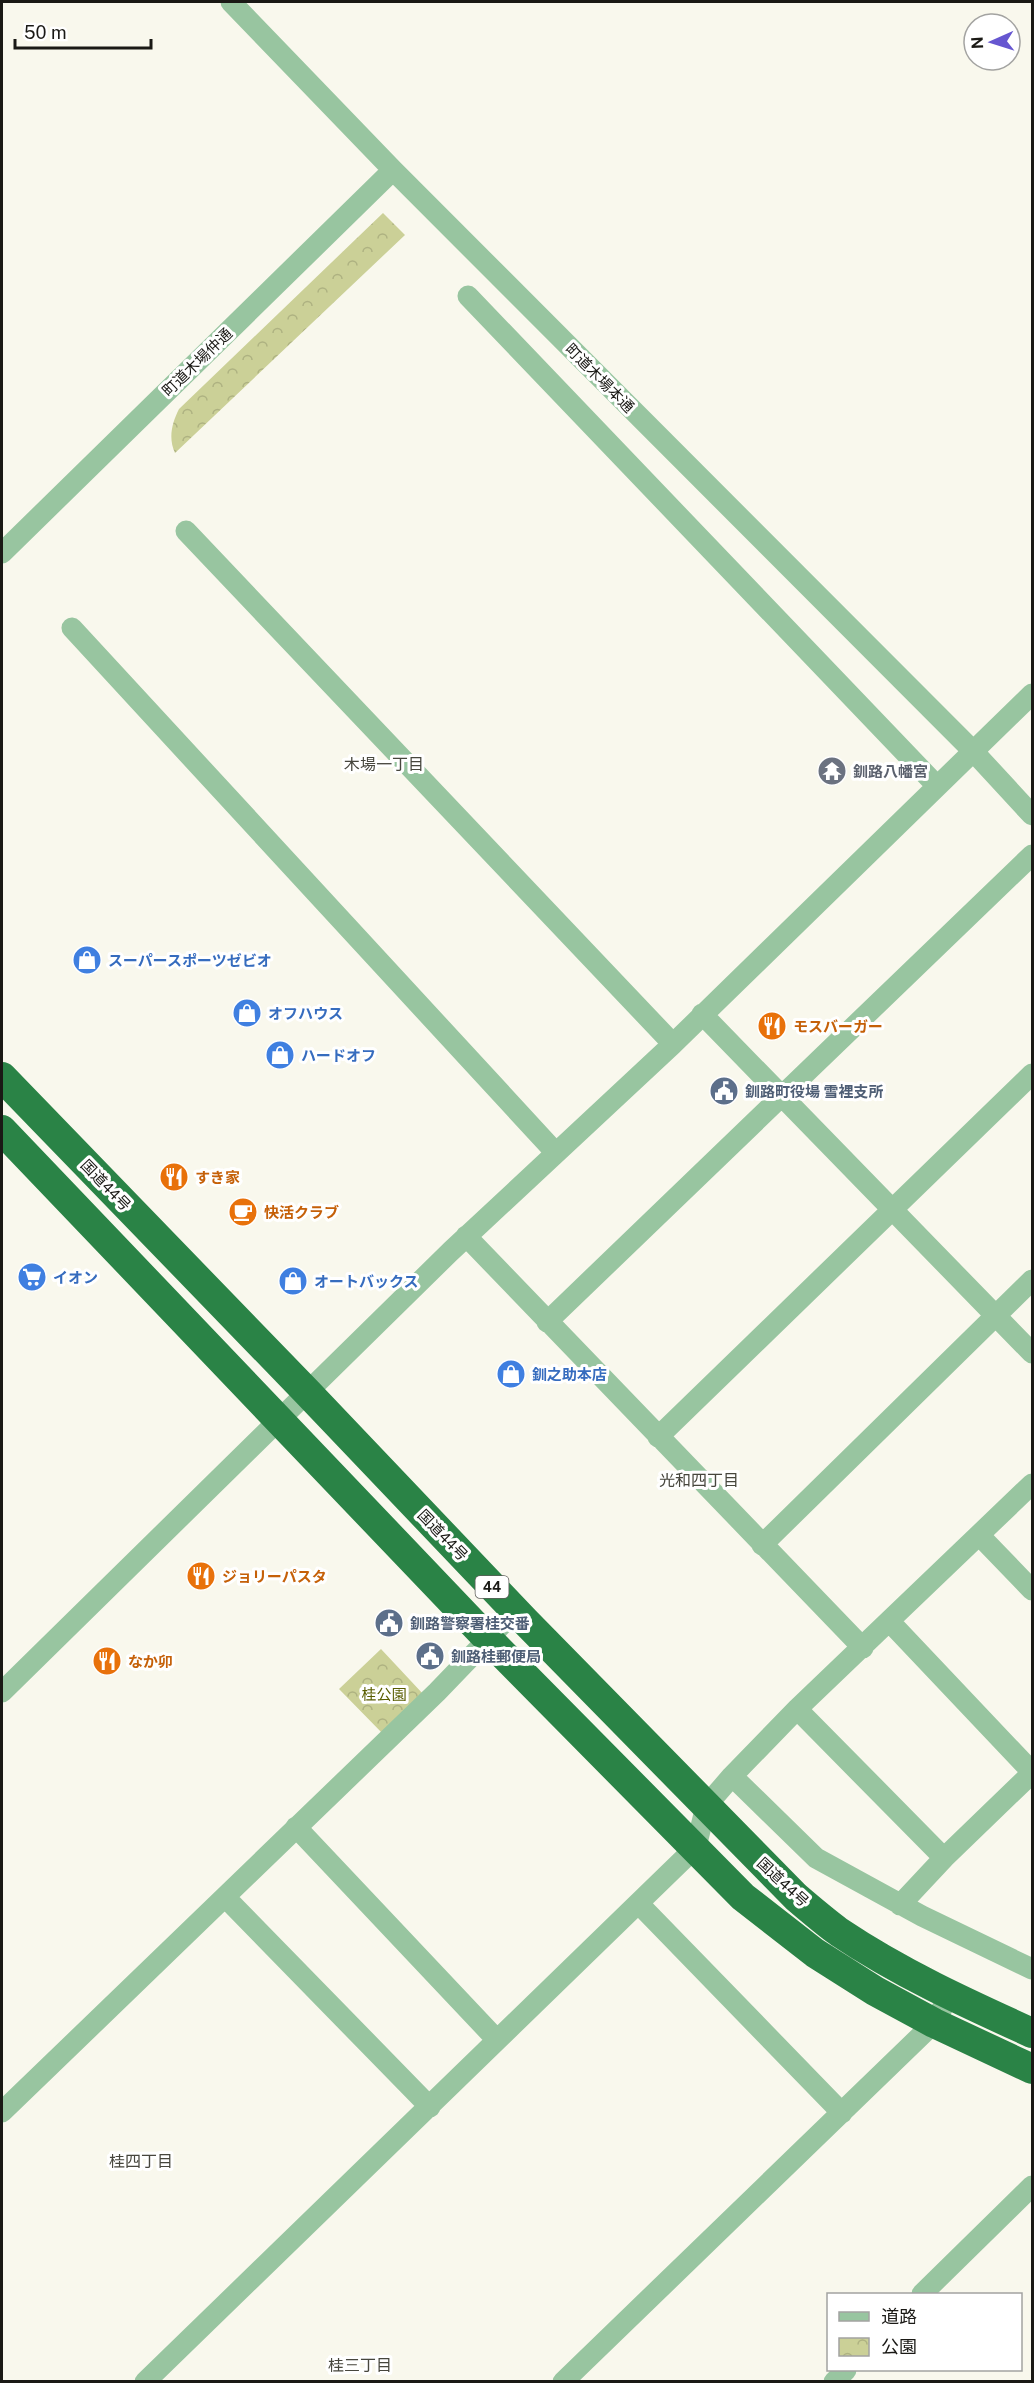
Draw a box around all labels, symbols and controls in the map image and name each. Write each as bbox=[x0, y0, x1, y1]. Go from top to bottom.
scale bar bbox=[15, 12, 152, 50]
north arrow bbox=[962, 12, 1022, 72]
text: 50 m bbox=[24, 22, 67, 43]
text: N bbox=[968, 36, 987, 50]
street label: 町道木場仲通 bbox=[159, 325, 235, 399]
street label: 町道木場本通 bbox=[562, 340, 638, 416]
district label: 木場一丁目 bbox=[344, 755, 424, 774]
temple icon: 釧路八幡宮 bbox=[816, 755, 848, 787]
place label: 釧路八幡宮 bbox=[853, 763, 928, 780]
shop icon: スーパースポーツゼビオ bbox=[71, 944, 103, 976]
place label: スーパースポーツゼビオ bbox=[108, 952, 272, 969]
shop icon: オフハウス bbox=[231, 997, 263, 1029]
place label: オフハウス bbox=[268, 1005, 343, 1022]
restaurant icon: モスバーガー bbox=[756, 1010, 788, 1042]
place label: モスバーガー bbox=[793, 1018, 883, 1035]
shop icon: ハードオフ bbox=[264, 1039, 296, 1071]
place label: ハードオフ bbox=[301, 1047, 376, 1064]
public building icon: 釧路町役場 雪裡支所 bbox=[708, 1075, 740, 1107]
place label: 釧路町役場 雪裡支所 bbox=[745, 1083, 883, 1100]
street label: 国道44号 bbox=[78, 1156, 134, 1214]
restaurant icon: すき家 bbox=[158, 1161, 190, 1193]
place label: すき家 bbox=[195, 1169, 240, 1186]
cafe icon: 快活クラブ bbox=[227, 1196, 259, 1228]
place label: 快活クラブ bbox=[264, 1204, 339, 1221]
supermarket icon: イオン bbox=[16, 1261, 48, 1293]
shop icon: オートバックス bbox=[277, 1265, 309, 1297]
place label: イオン bbox=[53, 1269, 98, 1286]
place label: オートバックス bbox=[314, 1273, 419, 1290]
shop icon: 釧之助本店 bbox=[495, 1358, 527, 1390]
place label: 釧之助本店 bbox=[532, 1366, 607, 1383]
district label: 光和四丁目 bbox=[659, 1471, 739, 1490]
street label: 国道44号 bbox=[415, 1506, 471, 1564]
restaurant icon: ジョリーパスタ bbox=[185, 1560, 217, 1592]
place label: ジョリーパスタ bbox=[222, 1568, 327, 1585]
road number: 44 bbox=[476, 1576, 508, 1598]
public building icon: 釧路警察署桂交番 bbox=[373, 1607, 405, 1639]
place label: 釧路警察署桂交番 bbox=[410, 1615, 530, 1632]
public building icon: 釧路桂郵便局 bbox=[414, 1640, 446, 1672]
restaurant icon: なか卯 bbox=[91, 1645, 123, 1677]
place label: 釧路桂郵便局 bbox=[451, 1648, 541, 1665]
place label: なか卯 bbox=[128, 1653, 173, 1670]
park label: 桂公園 bbox=[361, 1686, 407, 1703]
street label: 国道44号 bbox=[754, 1854, 812, 1910]
district label: 桂四丁目 bbox=[109, 2152, 173, 2171]
legend bbox=[827, 2293, 1022, 2371]
text: 道路 bbox=[881, 2306, 917, 2327]
text: 公園 bbox=[881, 2336, 917, 2357]
district label: 桂三丁目 bbox=[328, 2356, 392, 2375]

